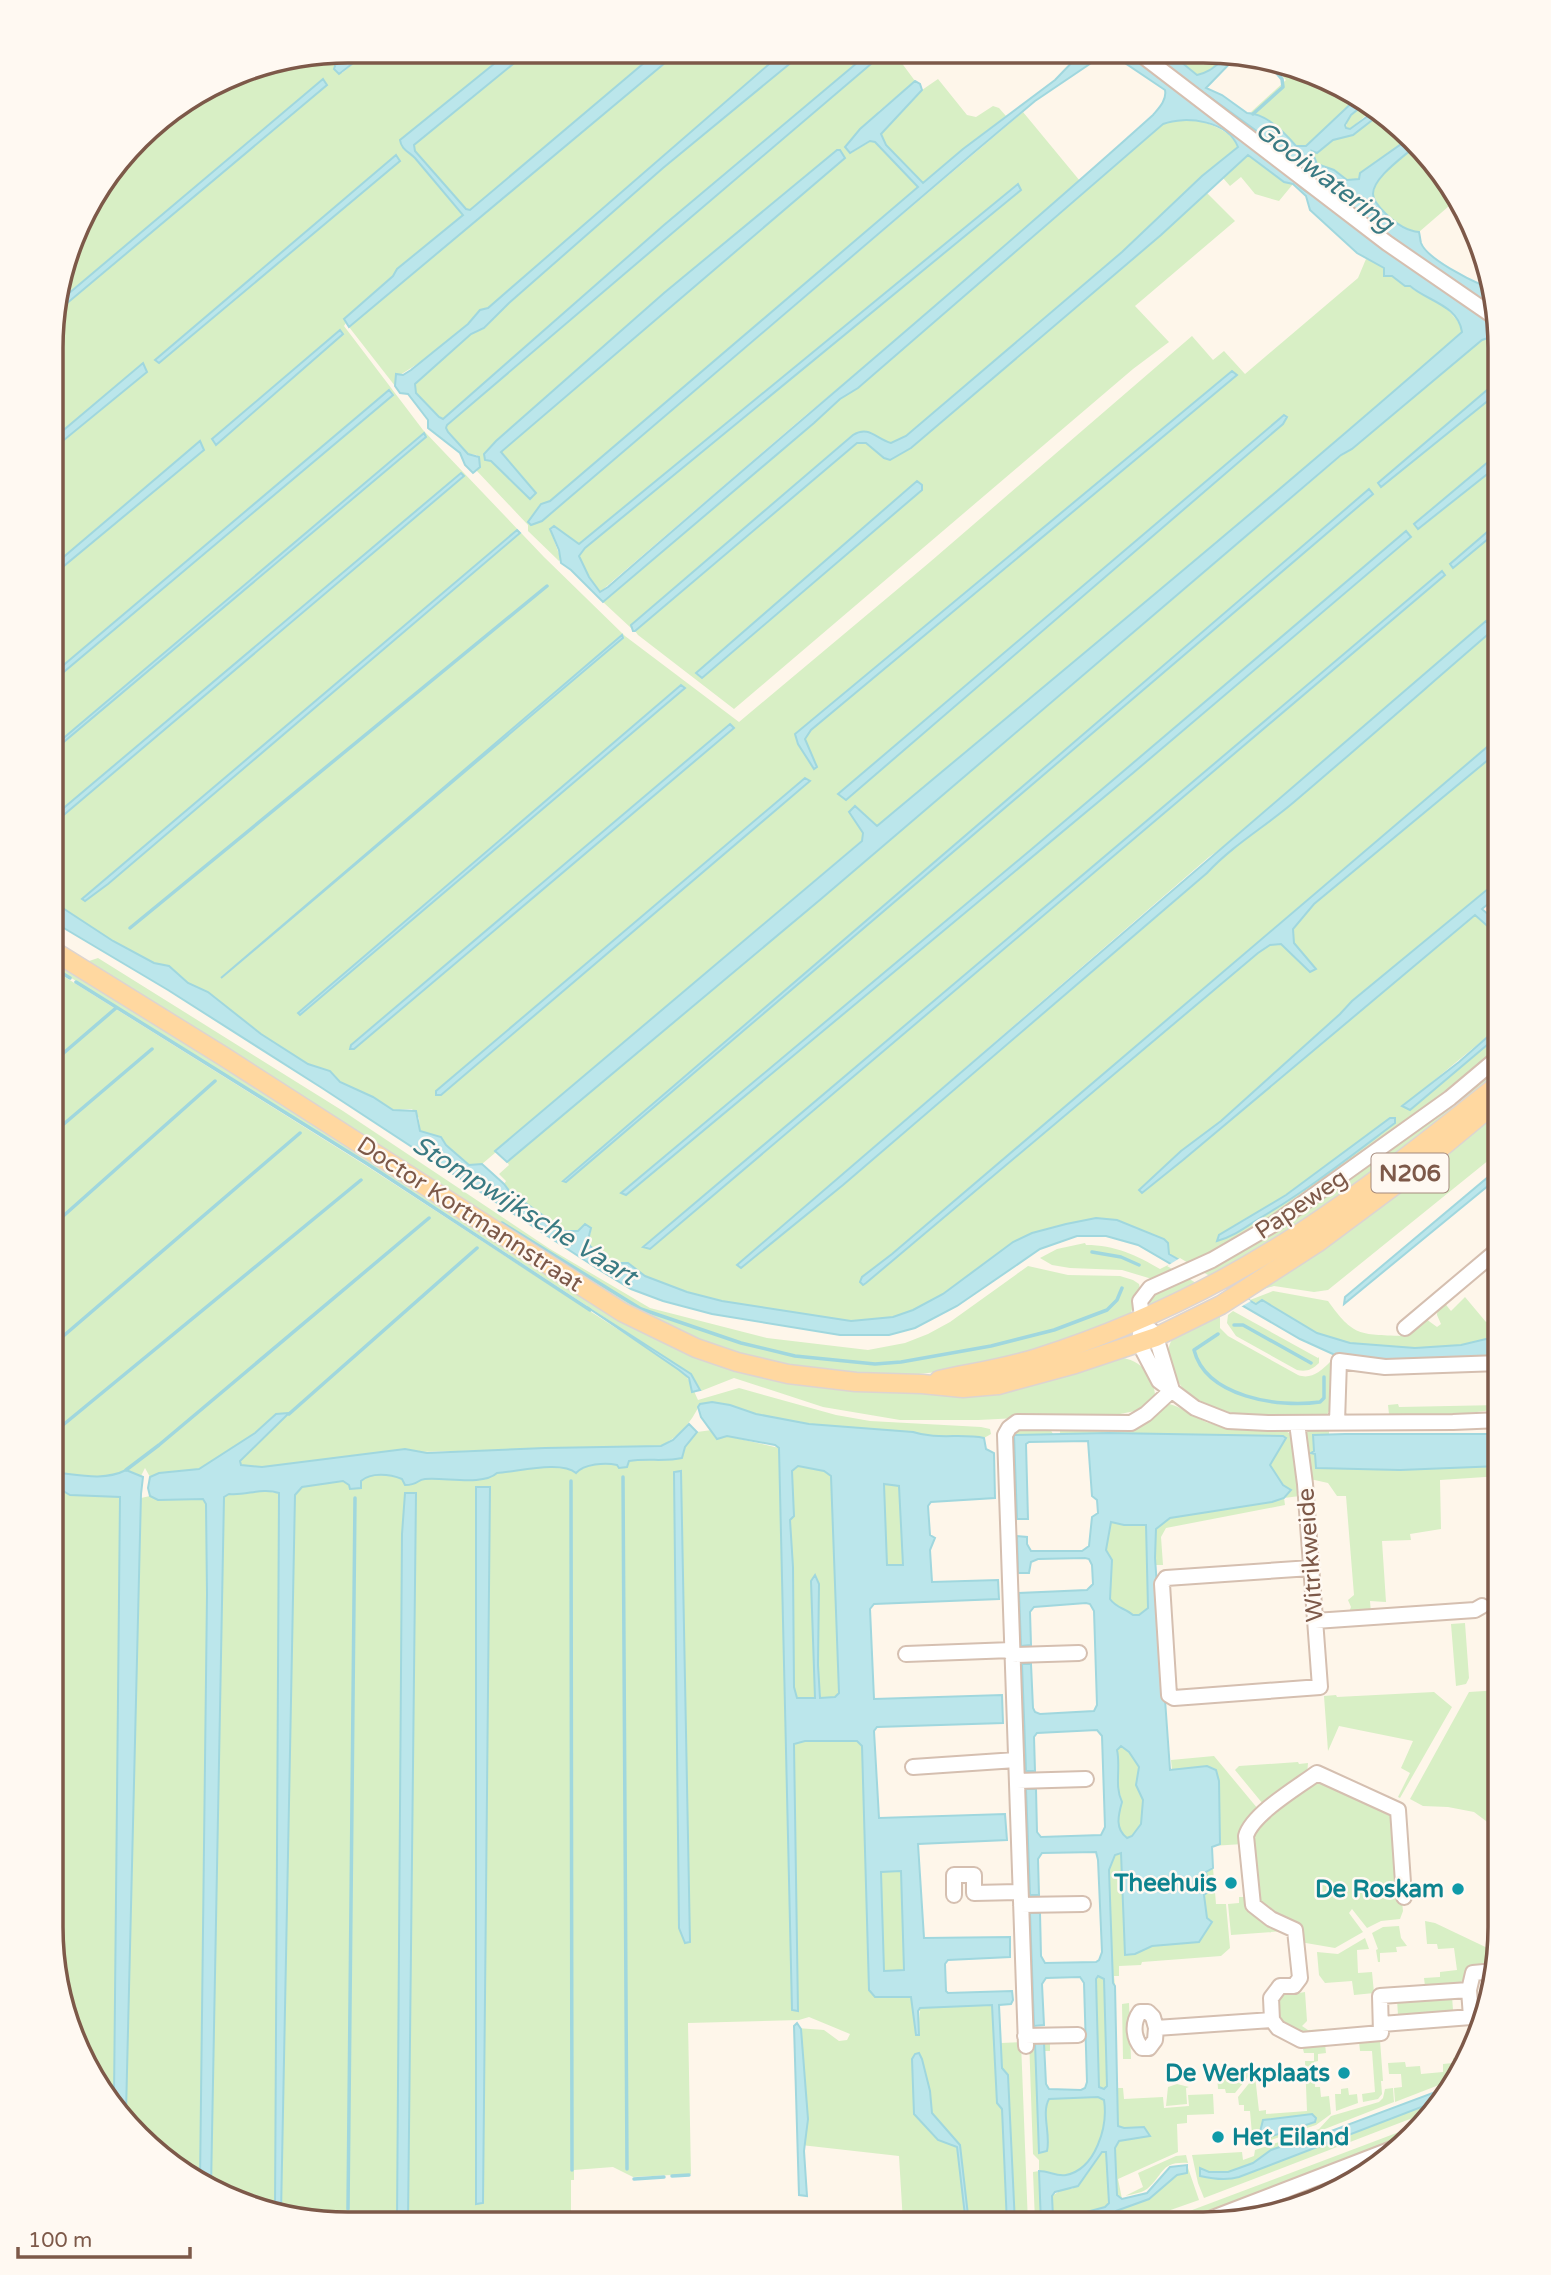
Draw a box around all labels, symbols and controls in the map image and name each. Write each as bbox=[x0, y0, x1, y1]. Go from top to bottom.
water label: Gooiwatering bbox=[1249, 114, 1401, 240]
water label: Stompwijksche Vaart bbox=[407, 1129, 645, 1294]
street label: Doctor Kortmannstraat bbox=[351, 1131, 588, 1298]
road number: N206 bbox=[1372, 1154, 1448, 1192]
street label: Papeweg bbox=[1250, 1163, 1353, 1246]
street label: Witrikweide bbox=[1291, 1487, 1330, 1623]
place label: Theehuis bbox=[1113, 1869, 1217, 1898]
marker: Theehuis bbox=[1223, 1875, 1239, 1891]
place label: De Roskam bbox=[1315, 1875, 1444, 1904]
marker: De Roskam bbox=[1450, 1881, 1466, 1897]
place label: De Werkplaats bbox=[1165, 2059, 1330, 2088]
marker: De Werkplaats bbox=[1336, 2065, 1352, 2081]
place label: Het Eiland bbox=[1232, 2123, 1349, 2152]
marker: Het Eiland bbox=[1210, 2129, 1226, 2145]
scale bar bbox=[18, 2216, 189, 2260]
text: 100 m bbox=[28, 2228, 92, 2253]

